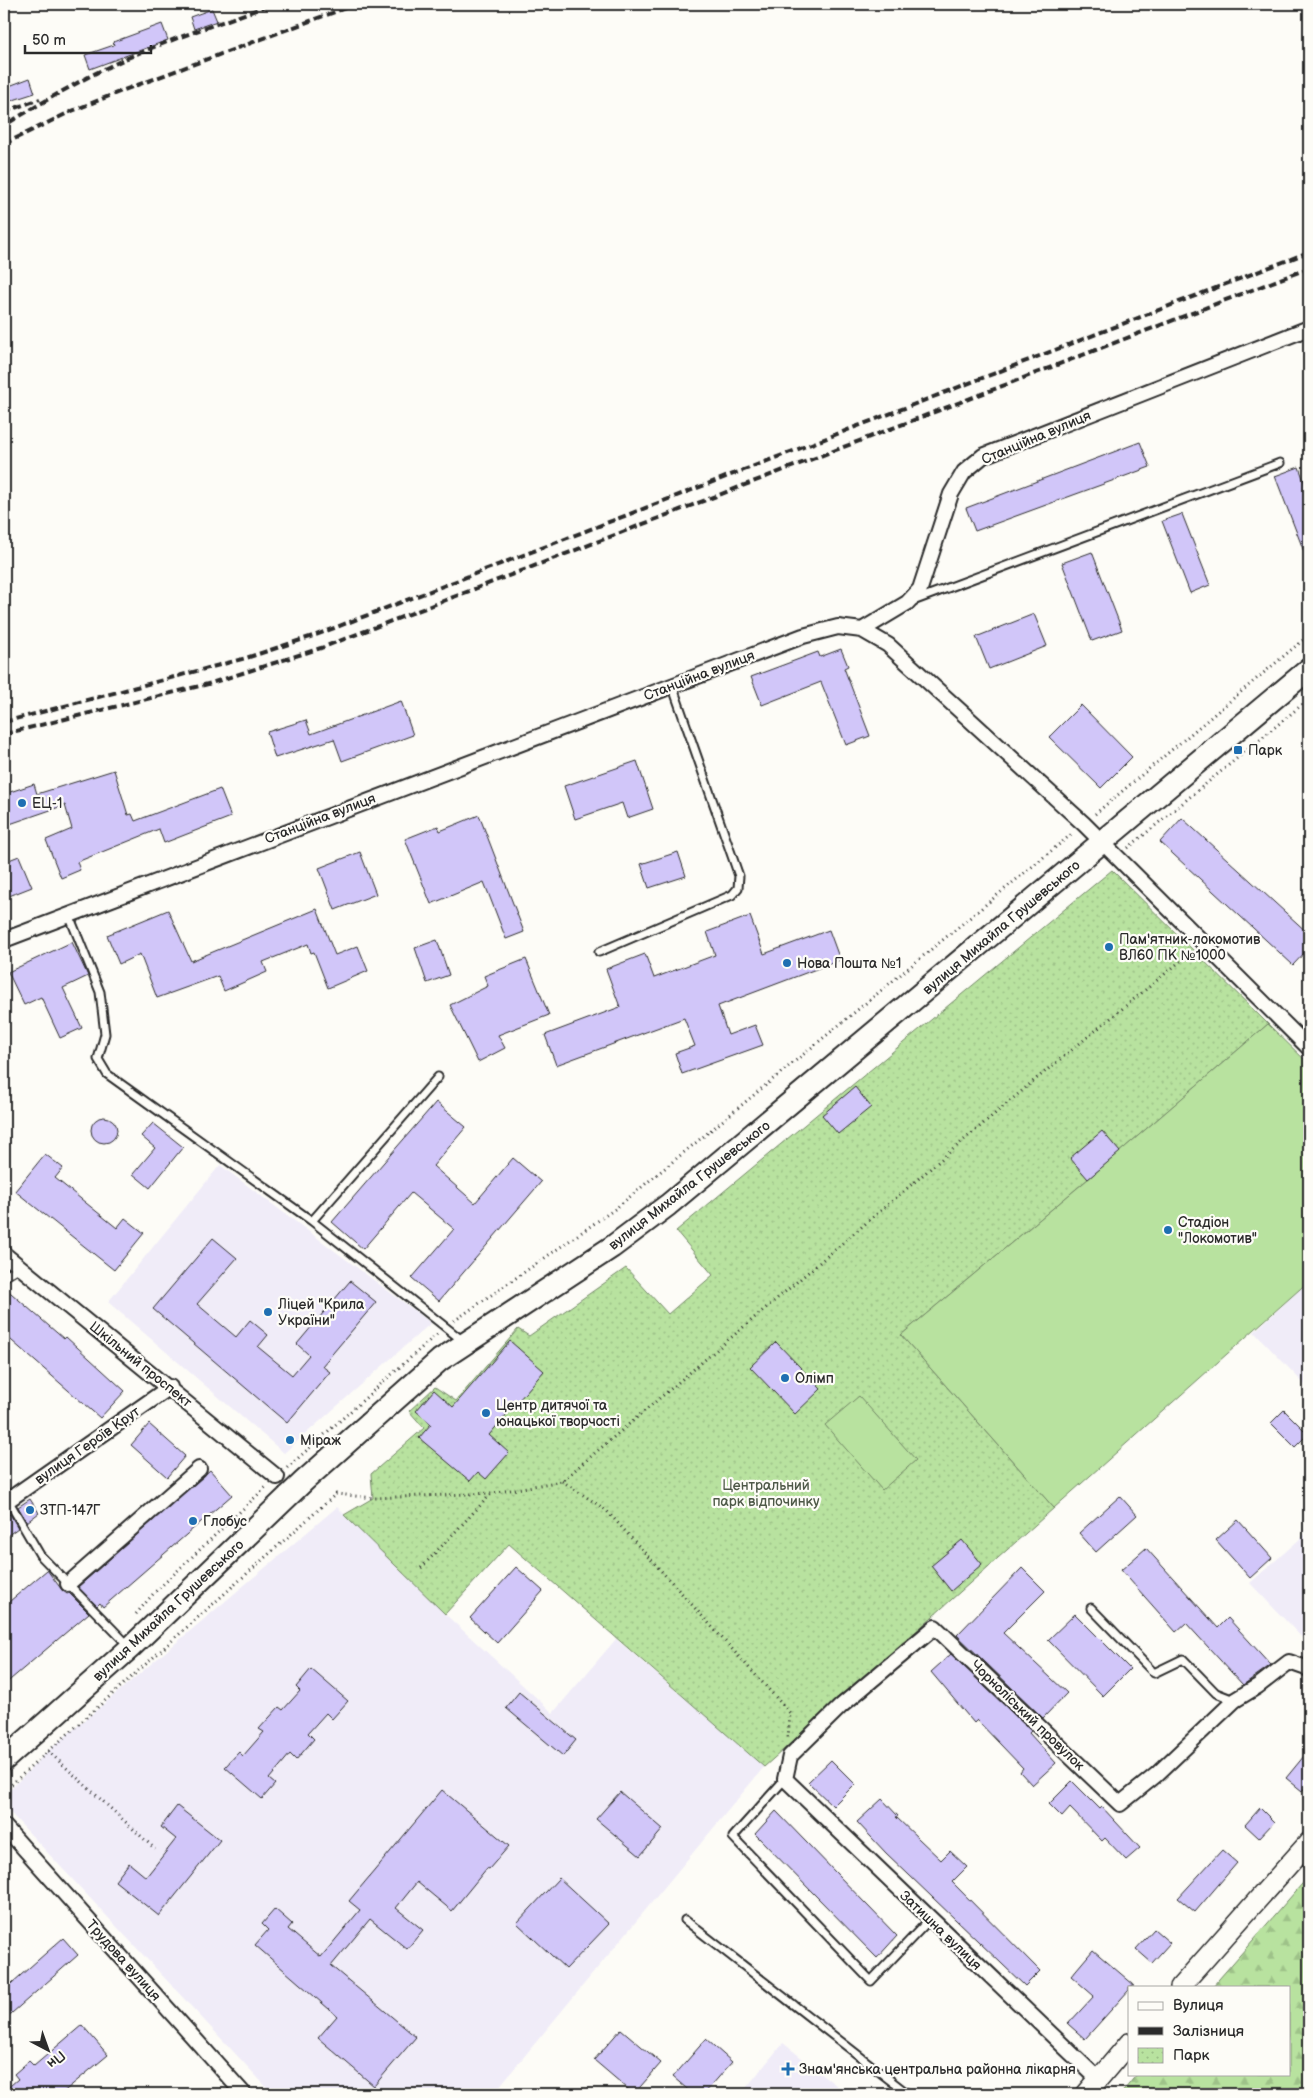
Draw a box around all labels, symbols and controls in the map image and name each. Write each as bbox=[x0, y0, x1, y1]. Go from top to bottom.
scale bar bbox=[25, 22, 151, 54]
text: 50 m bbox=[32, 31, 66, 50]
street label: Станційна вулиця bbox=[979, 407, 1094, 468]
street label: Станційна вулиця bbox=[641, 646, 757, 704]
place label: Парк bbox=[1248, 742, 1283, 759]
marker: Парк bbox=[1232, 744, 1244, 756]
street label: Станційна вулиця bbox=[262, 789, 378, 847]
place label: ЕЦ-1 bbox=[32, 795, 62, 812]
marker: ЕЦ-1 bbox=[16, 797, 28, 809]
street label: вулиця Михайла Грушевського bbox=[919, 857, 1083, 998]
place label: Пам'ятник-локомотив ВЛ60 ПК №1000 bbox=[1119, 931, 1261, 964]
marker: Пам'ятник-локомотив ВЛ60 ПК №1000 bbox=[1103, 941, 1115, 953]
place label: Нова Пошта №1 bbox=[797, 955, 901, 972]
marker: Нова Пошта №1 bbox=[781, 957, 793, 969]
street label: вулиця Михайла Грушевського bbox=[605, 1117, 773, 1254]
place label: Стадіон "Локомотив" bbox=[1178, 1214, 1257, 1247]
marker: Стадіон "Локомотив" bbox=[1162, 1224, 1174, 1236]
place label: Ліцей "Крила України" bbox=[277, 1296, 365, 1329]
marker: Ліцей "Крила України" bbox=[262, 1306, 274, 1318]
street label: Шкільний проспект bbox=[86, 1318, 196, 1411]
place label: Олімп bbox=[795, 1370, 834, 1387]
marker: Олімп bbox=[779, 1372, 791, 1384]
place label: Центр дитячої та юнацької творчості bbox=[496, 1397, 620, 1430]
street label: вулиця Героїв Крут bbox=[31, 1403, 143, 1488]
marker: Центр дитячої та юнацької творчості bbox=[480, 1407, 492, 1419]
place label: Міраж bbox=[300, 1432, 341, 1449]
marker: Міраж bbox=[284, 1434, 296, 1446]
park label: Центральний парк відпочинку bbox=[712, 1477, 820, 1510]
place label: ЗТП-147Г bbox=[40, 1502, 101, 1519]
marker: ЗТП-147Г bbox=[24, 1504, 36, 1516]
place label: Глобус bbox=[203, 1513, 247, 1530]
marker: Глобус bbox=[187, 1515, 199, 1527]
street label: вулиця Михайла Грушевського bbox=[89, 1536, 247, 1685]
street label: Чорноліський провулок bbox=[967, 1657, 1088, 1775]
street label: Затишна вулиця bbox=[896, 1887, 985, 1974]
street label: Трудова вулиця bbox=[83, 1916, 165, 2005]
legend bbox=[1128, 1986, 1290, 2076]
text: Вулиця bbox=[1173, 1996, 1224, 2015]
text: Залізниця bbox=[1173, 2022, 1244, 2041]
north arrow bbox=[22, 2026, 72, 2076]
text: Парк bbox=[1173, 2046, 1210, 2065]
text: Пн bbox=[44, 2047, 69, 2072]
place label: Знам'янська центральна районна лікарня bbox=[799, 2061, 1076, 2078]
marker: Знам'янська центральна районна лікарня bbox=[781, 2062, 795, 2076]

